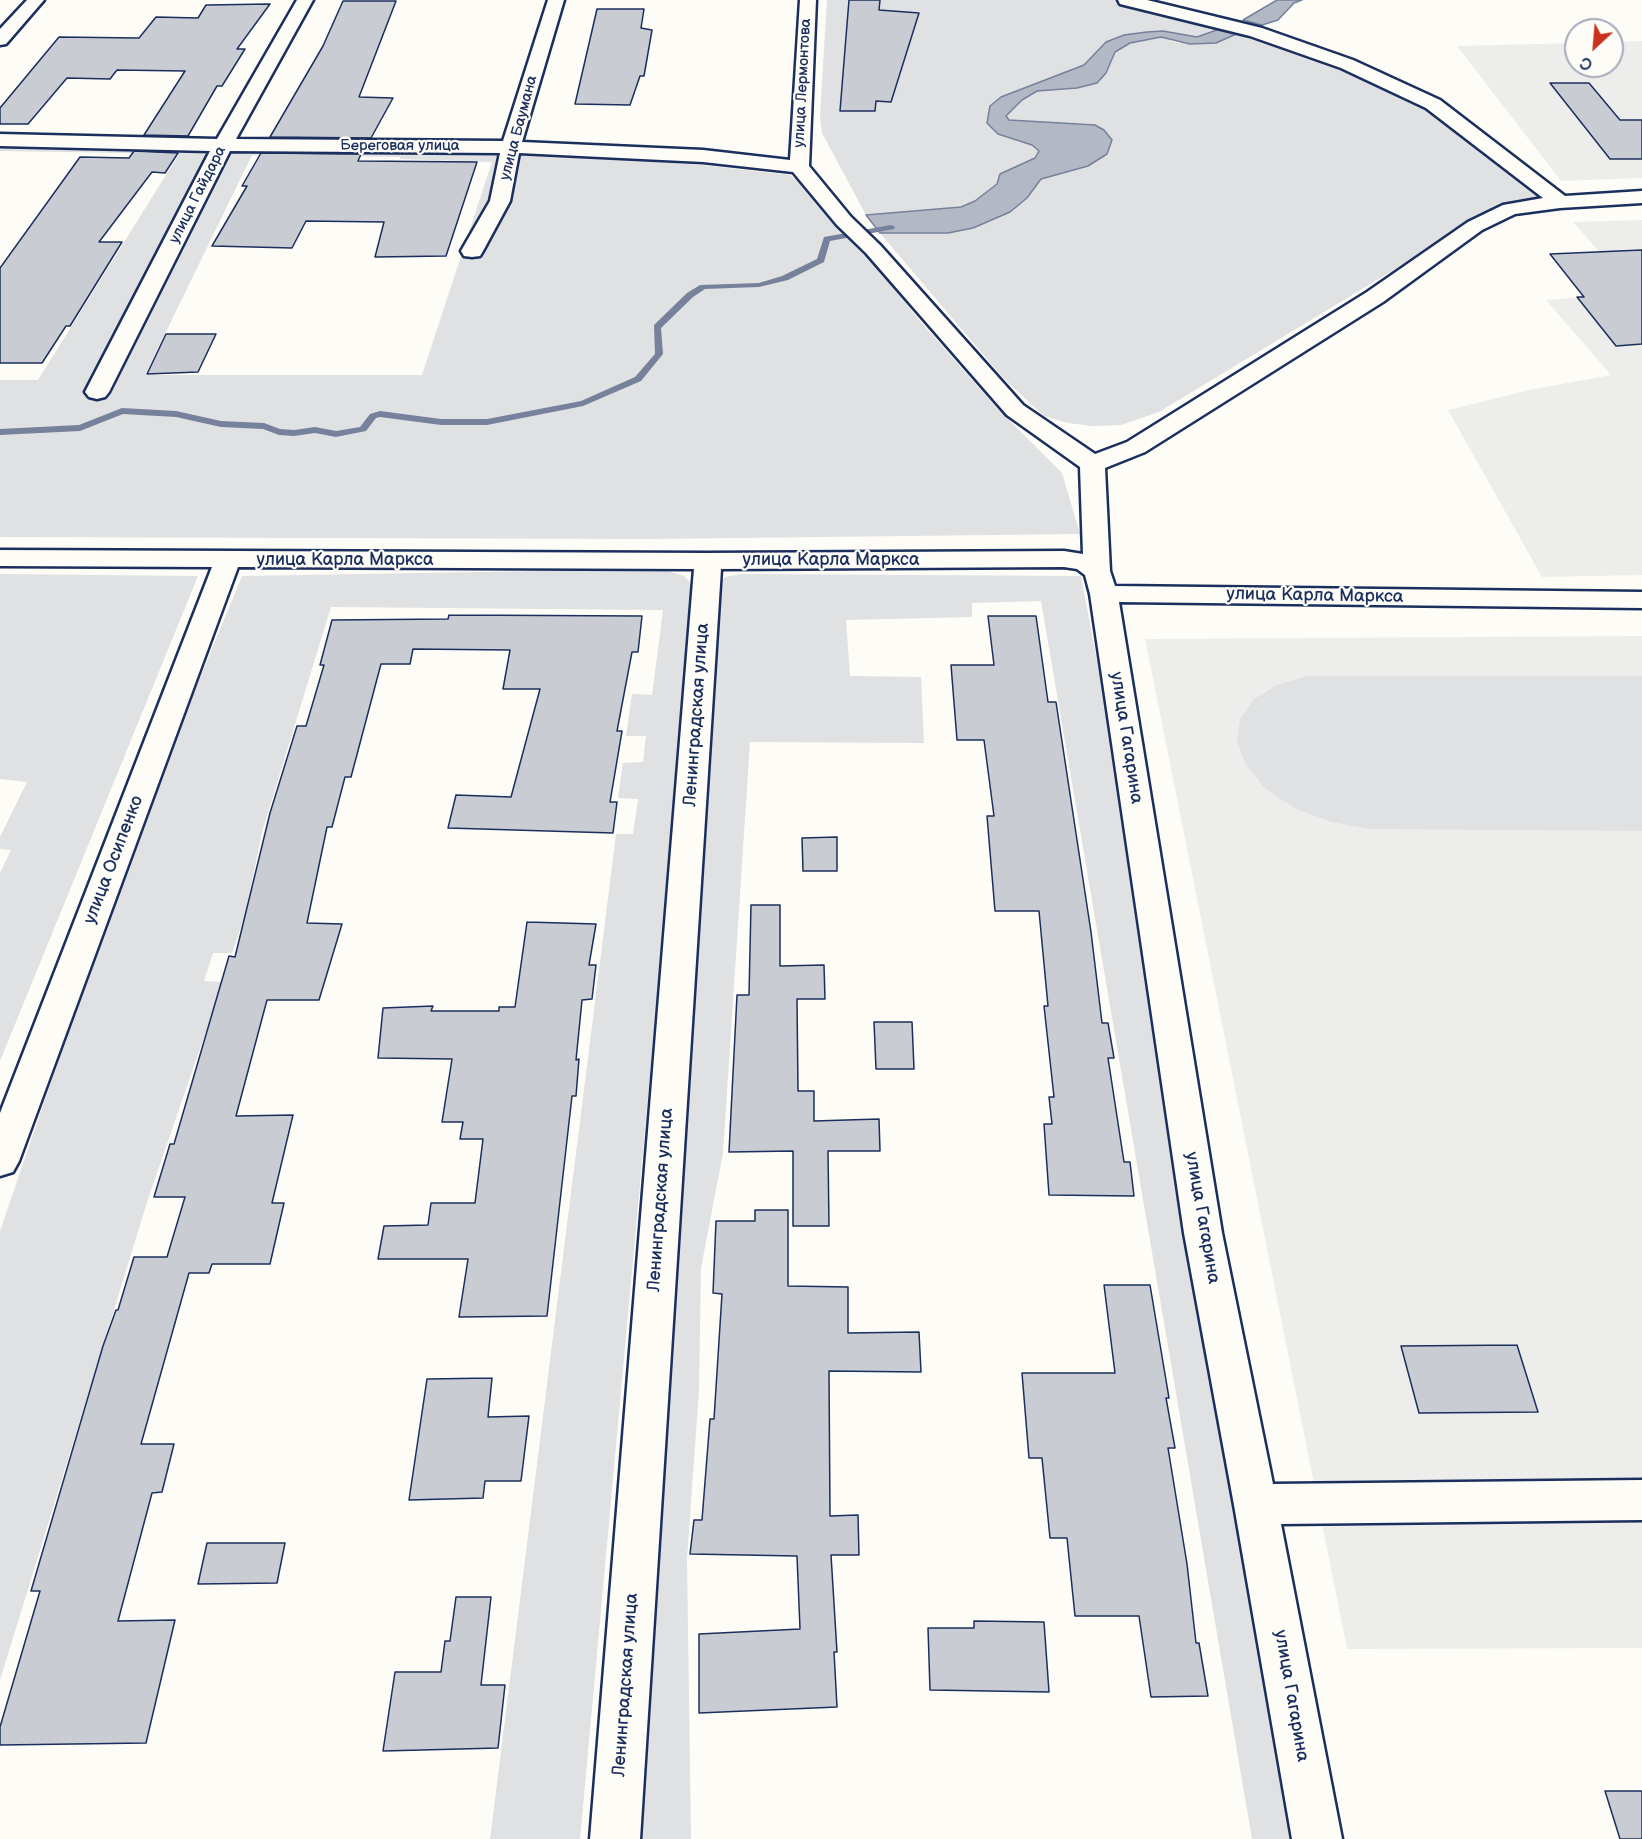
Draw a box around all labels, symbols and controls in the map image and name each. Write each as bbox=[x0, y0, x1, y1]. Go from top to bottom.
street label: улица Лермонтова bbox=[791, 18, 815, 148]
north arrow bbox=[1564, 18, 1624, 78]
text: С bbox=[1578, 52, 1596, 74]
street label: улица Баумана bbox=[496, 74, 542, 182]
street label: Береговая улица bbox=[340, 137, 460, 155]
street label: улица Гайдара bbox=[166, 143, 230, 247]
street label: улица Карла Маркса bbox=[256, 549, 434, 571]
street label: улица Карла Маркса bbox=[742, 549, 920, 571]
street label: улица Карла Маркса bbox=[1226, 584, 1404, 608]
street label: Ленинградская улица bbox=[680, 622, 714, 808]
street label: улица Гагарина bbox=[1105, 670, 1147, 806]
street label: улица Осипенко bbox=[80, 793, 148, 927]
street label: Ленинградская улица bbox=[644, 1107, 678, 1293]
street label: улица Гагарина bbox=[1180, 1150, 1224, 1286]
street label: Ленинградская улица bbox=[609, 1592, 643, 1778]
street label: улица Гагарина bbox=[1269, 1628, 1313, 1764]

